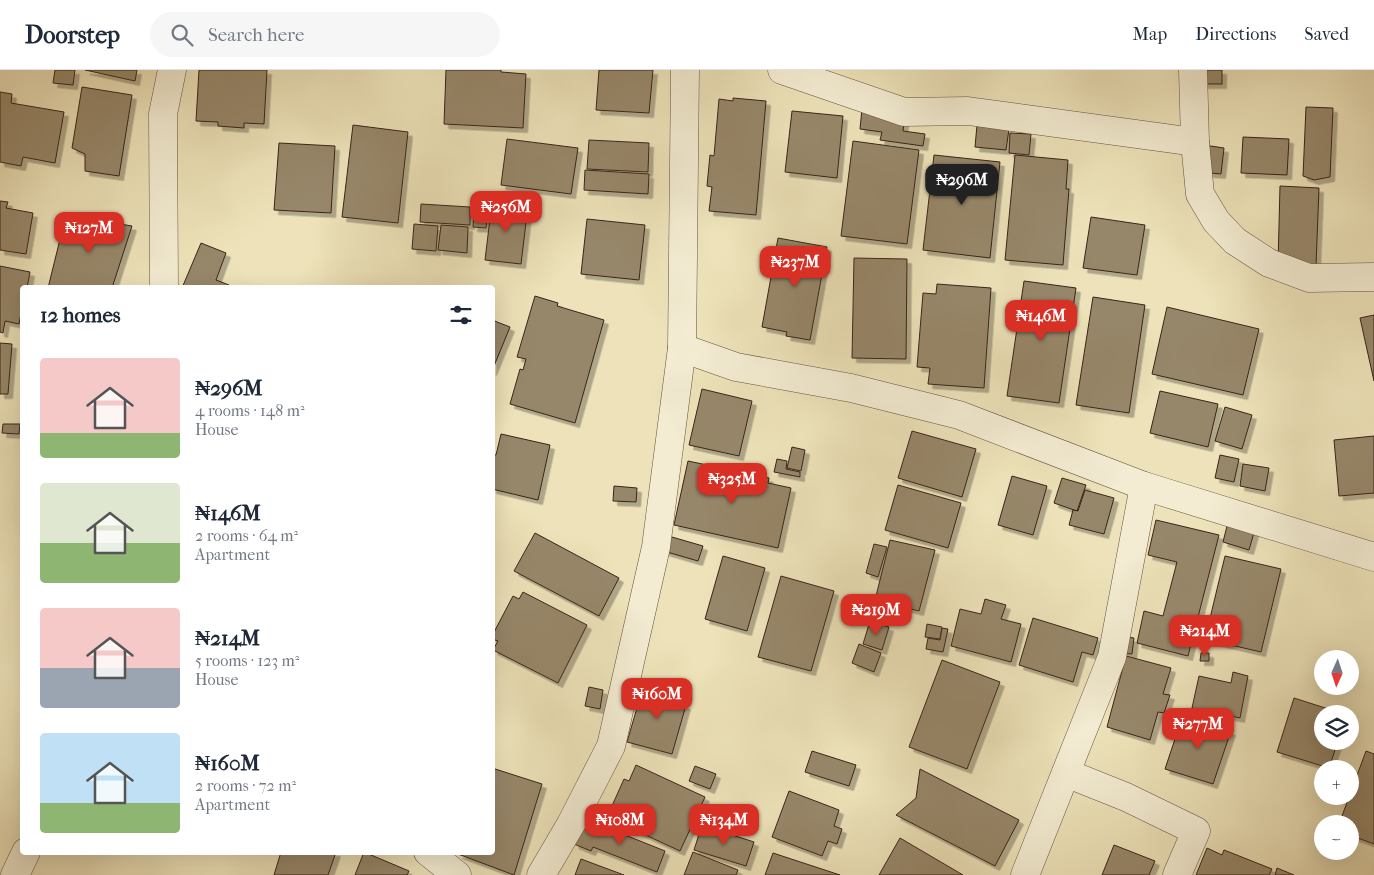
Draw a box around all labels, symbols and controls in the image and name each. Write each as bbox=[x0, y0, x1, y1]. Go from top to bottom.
search box bbox=[150, 12, 500, 57]
text: Doorstep bbox=[25, 21, 120, 49]
icon: search bbox=[168, 21, 196, 49]
text: Search here bbox=[208, 24, 304, 46]
text: Map bbox=[1133, 24, 1167, 45]
text: Directions bbox=[1195, 24, 1276, 45]
text: Saved bbox=[1304, 24, 1349, 45]
pin: ₦296M bbox=[927, 164, 997, 206]
text: ₦296M bbox=[936, 170, 988, 189]
pin: ₦256M bbox=[471, 190, 541, 233]
text: ₦256M bbox=[481, 197, 531, 216]
pin: ₦127M bbox=[54, 212, 124, 254]
text: ₦127M bbox=[65, 218, 113, 237]
pin: ₦237M bbox=[760, 246, 830, 288]
text: ₦237M bbox=[771, 252, 819, 271]
pin: ₦146M bbox=[1006, 300, 1076, 342]
icon: filters bbox=[447, 301, 475, 329]
text: 12 homes bbox=[40, 303, 121, 327]
text: ₦146M bbox=[1016, 306, 1066, 325]
text: ₦296M bbox=[195, 376, 263, 400]
icon: home bbox=[80, 378, 140, 438]
text: 4 rooms · 148 m² bbox=[195, 401, 304, 420]
text: House bbox=[195, 420, 238, 439]
pin: ₦325M bbox=[697, 462, 767, 505]
text: ₦325M bbox=[708, 469, 756, 488]
text: ₦146M bbox=[195, 501, 261, 525]
icon: home bbox=[80, 503, 140, 563]
text: 2 rooms · 64 m² bbox=[195, 526, 298, 545]
text: Apartment bbox=[195, 545, 270, 564]
pin: ₦219M bbox=[841, 594, 911, 636]
text: ₦219M bbox=[852, 600, 900, 619]
pin: ₦214M bbox=[1170, 614, 1240, 657]
text: ₦214M bbox=[1180, 621, 1230, 640]
text: ₦214M bbox=[195, 626, 260, 650]
icon: home bbox=[80, 628, 140, 688]
north arrow bbox=[1314, 650, 1359, 695]
map controls bbox=[1314, 650, 1359, 860]
text: 5 rooms · 123 m² bbox=[195, 651, 299, 670]
text: House bbox=[195, 670, 238, 689]
pin: ₦160M bbox=[622, 678, 692, 720]
text: ₦160M bbox=[632, 684, 682, 703]
button: layers bbox=[1314, 705, 1359, 750]
pin: ₦277M bbox=[1163, 708, 1233, 750]
text: ₦277M bbox=[1173, 714, 1223, 733]
text: ₦160M bbox=[195, 751, 260, 775]
icon: home bbox=[80, 753, 140, 813]
button: + bbox=[1314, 760, 1359, 805]
text: 2 rooms · 72 m² bbox=[195, 776, 296, 795]
text: Apartment bbox=[195, 795, 270, 814]
pin: ₦108M bbox=[585, 804, 655, 846]
pin: ₦134M bbox=[689, 804, 759, 846]
text: ₦108M bbox=[596, 810, 644, 829]
text: ₦134M bbox=[700, 810, 748, 829]
button: − bbox=[1314, 815, 1359, 860]

